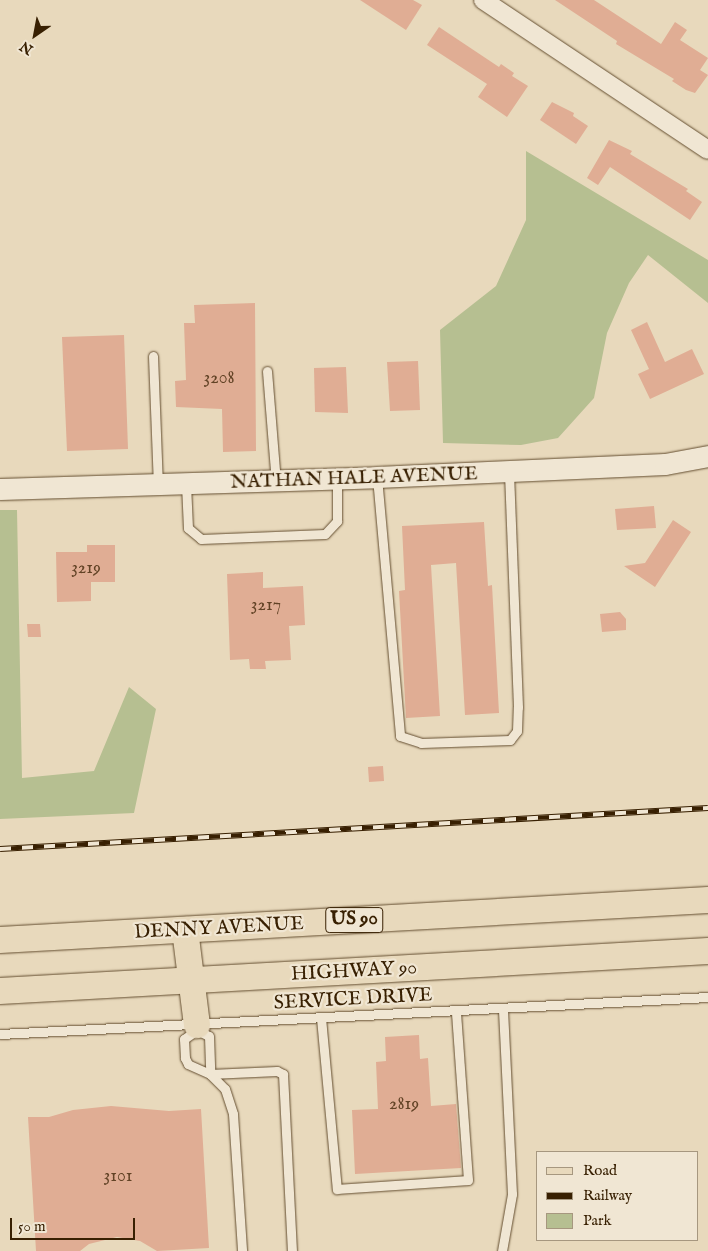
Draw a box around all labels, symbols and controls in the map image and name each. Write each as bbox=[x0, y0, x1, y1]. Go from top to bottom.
north arrow bbox=[10, 10, 60, 60]
text: N bbox=[17, 37, 37, 58]
house number: 3208 bbox=[203, 368, 235, 390]
street label: NATHAN HALE AVENUE bbox=[230, 462, 478, 494]
house number: 3219 bbox=[71, 558, 101, 580]
house number: 3217 bbox=[251, 595, 281, 617]
road number: US 90 bbox=[325, 904, 383, 936]
street label: DENNY AVENUE bbox=[134, 912, 304, 944]
street label: HIGHWAY 90 bbox=[290, 956, 418, 986]
street label: SERVICE DRIVE bbox=[273, 983, 433, 1015]
house number: 2819 bbox=[389, 1094, 419, 1116]
legend bbox=[536, 1151, 698, 1241]
text: Road bbox=[583, 1161, 617, 1180]
house number: 3101 bbox=[104, 1166, 132, 1188]
text: Railway bbox=[583, 1186, 632, 1205]
scale bar bbox=[12, 1208, 138, 1240]
text: Park bbox=[583, 1211, 612, 1230]
text: 50 m bbox=[18, 1217, 46, 1236]

